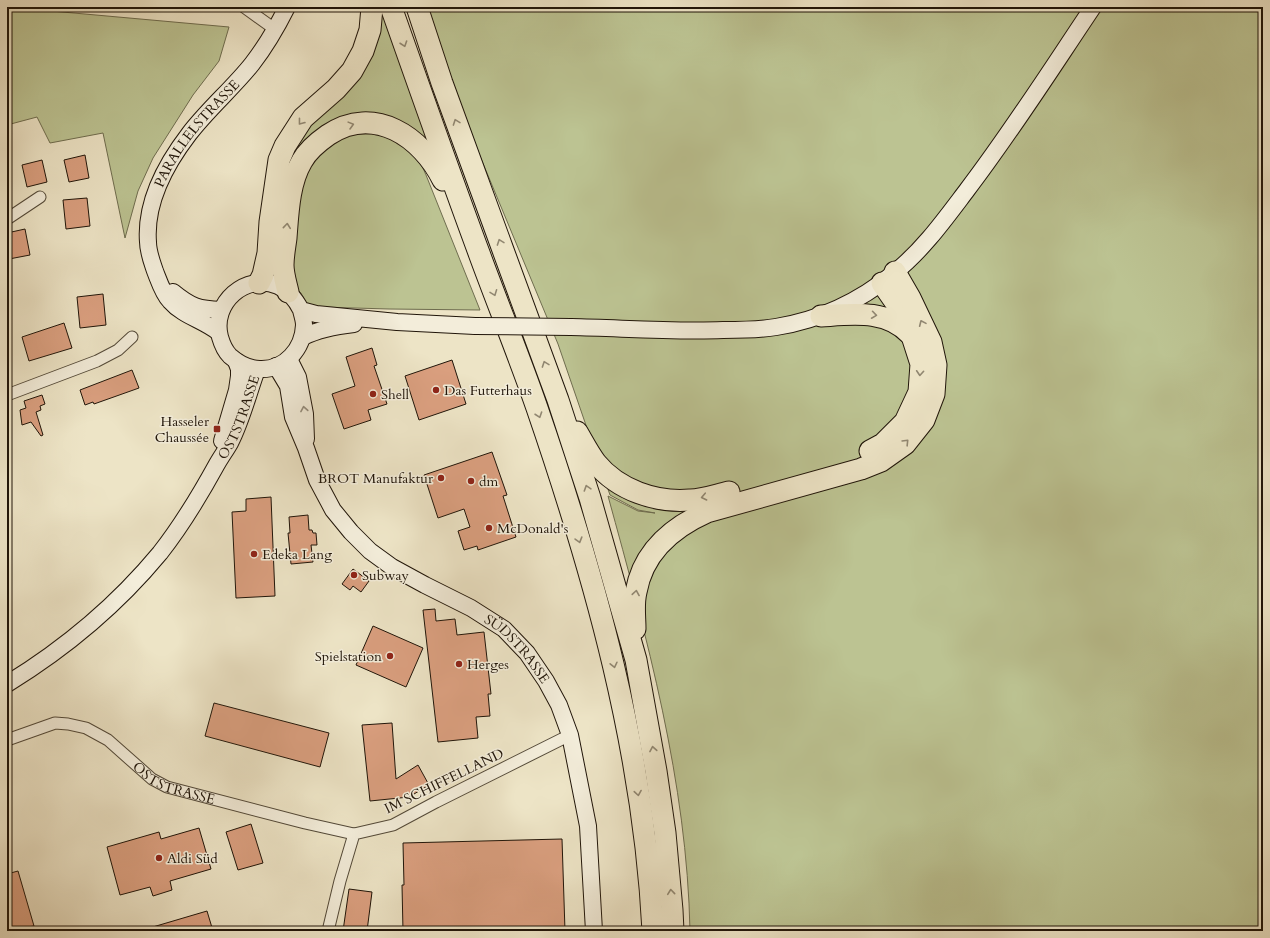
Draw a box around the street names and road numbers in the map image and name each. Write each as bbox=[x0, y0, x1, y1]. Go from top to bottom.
street label: PARALLELSTRASSE bbox=[149, 75, 244, 190]
street label: OSTSTRASSE bbox=[213, 372, 264, 463]
street label: SÜDSTRASSE bbox=[481, 609, 555, 687]
street label: IM SCHIFFELLAND bbox=[381, 744, 507, 818]
street label: OSTSTRASSE bbox=[129, 757, 217, 809]

